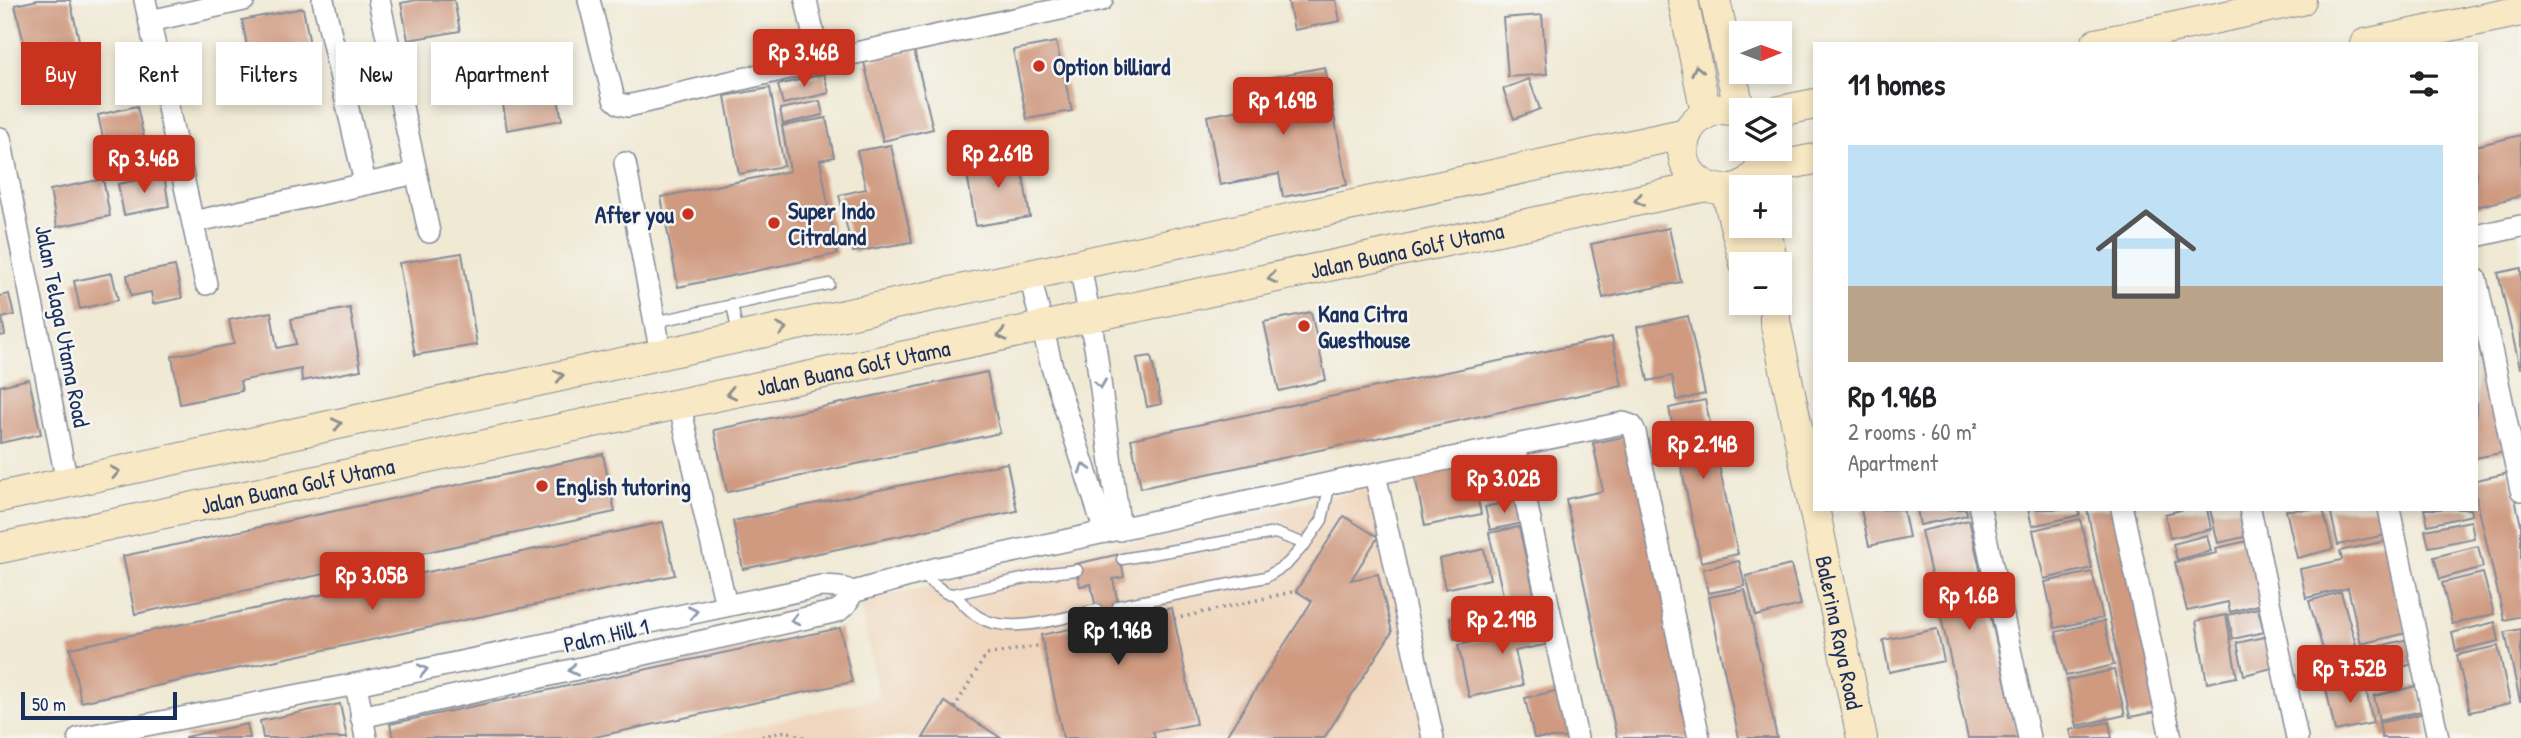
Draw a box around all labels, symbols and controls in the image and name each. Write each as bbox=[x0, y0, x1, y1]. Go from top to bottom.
north arrow bbox=[1729, 21, 1792, 84]
map controls bbox=[1729, 21, 1792, 315]
pin: Rp 3.46B bbox=[732, 29, 876, 89]
text: Rp 3.46B bbox=[769, 36, 839, 67]
chip: Buy bbox=[21, 42, 101, 105]
chip: Rent bbox=[115, 42, 202, 105]
chip: Filters bbox=[216, 42, 322, 105]
chip: New bbox=[336, 42, 417, 105]
chip: Apartment bbox=[431, 42, 573, 105]
place label: Option billiard bbox=[1053, 51, 1170, 83]
marker: Option billiard bbox=[1031, 58, 1047, 74]
one-way arrow bbox=[1691, 64, 1705, 76]
text: 11 homes bbox=[1848, 64, 1945, 104]
icon: filters bbox=[2405, 65, 2443, 103]
pin: Rp 1.69B bbox=[1211, 78, 1355, 137]
text: Rp 1.69B bbox=[1249, 84, 1317, 115]
button: layers bbox=[1729, 98, 1792, 161]
pin: Rp 2.61B bbox=[926, 130, 1070, 190]
pin: Rp 3.46B bbox=[72, 136, 216, 195]
text: Rp 2.61B bbox=[963, 137, 1033, 168]
text: Rp 3.46B bbox=[109, 142, 179, 173]
button: + bbox=[1729, 175, 1792, 238]
icon: home bbox=[2083, 191, 2209, 317]
one-way arrow bbox=[1633, 192, 1645, 207]
place label: Super Indo Citraland bbox=[788, 195, 876, 252]
place label: After you bbox=[595, 199, 675, 231]
marker: After you bbox=[680, 206, 696, 222]
street label: Jalan Buana Golf Utama bbox=[1307, 214, 1506, 285]
marker: Super Indo Citraland bbox=[766, 215, 782, 231]
street label: Jalan Telaga Utama Road bbox=[28, 222, 98, 430]
button: − bbox=[1729, 252, 1792, 315]
one-way arrow bbox=[1266, 269, 1278, 284]
place label: Kana Citra Guesthouse bbox=[1318, 298, 1411, 355]
marker: Kana Citra Guesthouse bbox=[1296, 318, 1312, 334]
one-way arrow bbox=[776, 322, 788, 337]
one-way arrow bbox=[996, 327, 1008, 342]
street label: Jalan Buana Golf Utama bbox=[753, 331, 953, 403]
one-way arrow bbox=[553, 370, 565, 385]
text: Rp 1.96B bbox=[1848, 376, 1937, 416]
one-way arrow bbox=[1092, 378, 1107, 390]
one-way arrow bbox=[725, 384, 737, 399]
text: 2 rooms · 60 m² bbox=[1848, 416, 1977, 447]
one-way arrow bbox=[331, 418, 343, 433]
pin: Rp 2.14B bbox=[1631, 421, 1775, 481]
text: Rp 2.14B bbox=[1668, 428, 1738, 459]
text: Apartment bbox=[1848, 447, 1938, 478]
street label: Jalan Buana Golf Utama bbox=[198, 449, 397, 521]
pin: Rp 3.02B bbox=[1432, 456, 1576, 515]
one-way arrow bbox=[1078, 462, 1092, 474]
text: Rp 3.02B bbox=[1467, 462, 1541, 493]
one-way arrow bbox=[109, 466, 121, 481]
place label: English tutoring bbox=[556, 471, 691, 503]
marker: English tutoring bbox=[534, 478, 550, 494]
pin: Rp 3.05B bbox=[300, 552, 444, 612]
street label: Balerina Raya Road bbox=[1809, 553, 1871, 712]
text: Rp 3.05B bbox=[336, 559, 408, 590]
pin: Rp 1.6B bbox=[1904, 572, 2034, 632]
text: Rp 1.6B bbox=[1939, 579, 1999, 610]
pin: Rp 2.19B bbox=[1430, 596, 1574, 656]
text: Rp 2.19B bbox=[1467, 603, 1537, 634]
one-way arrow bbox=[687, 605, 699, 620]
pin: Rp 1.96B bbox=[1046, 608, 1190, 667]
street label: Palm Hill 1 bbox=[560, 610, 652, 660]
one-way arrow bbox=[789, 612, 801, 627]
text: Rp 1.96B bbox=[1084, 614, 1152, 645]
pin: Rp 7.52B bbox=[2278, 646, 2422, 705]
text: Rp 7.52B bbox=[2313, 652, 2387, 683]
one-way arrow bbox=[567, 661, 579, 676]
one-way arrow bbox=[417, 663, 429, 678]
scale bar bbox=[21, 689, 177, 721]
text: 50 m bbox=[32, 691, 66, 717]

